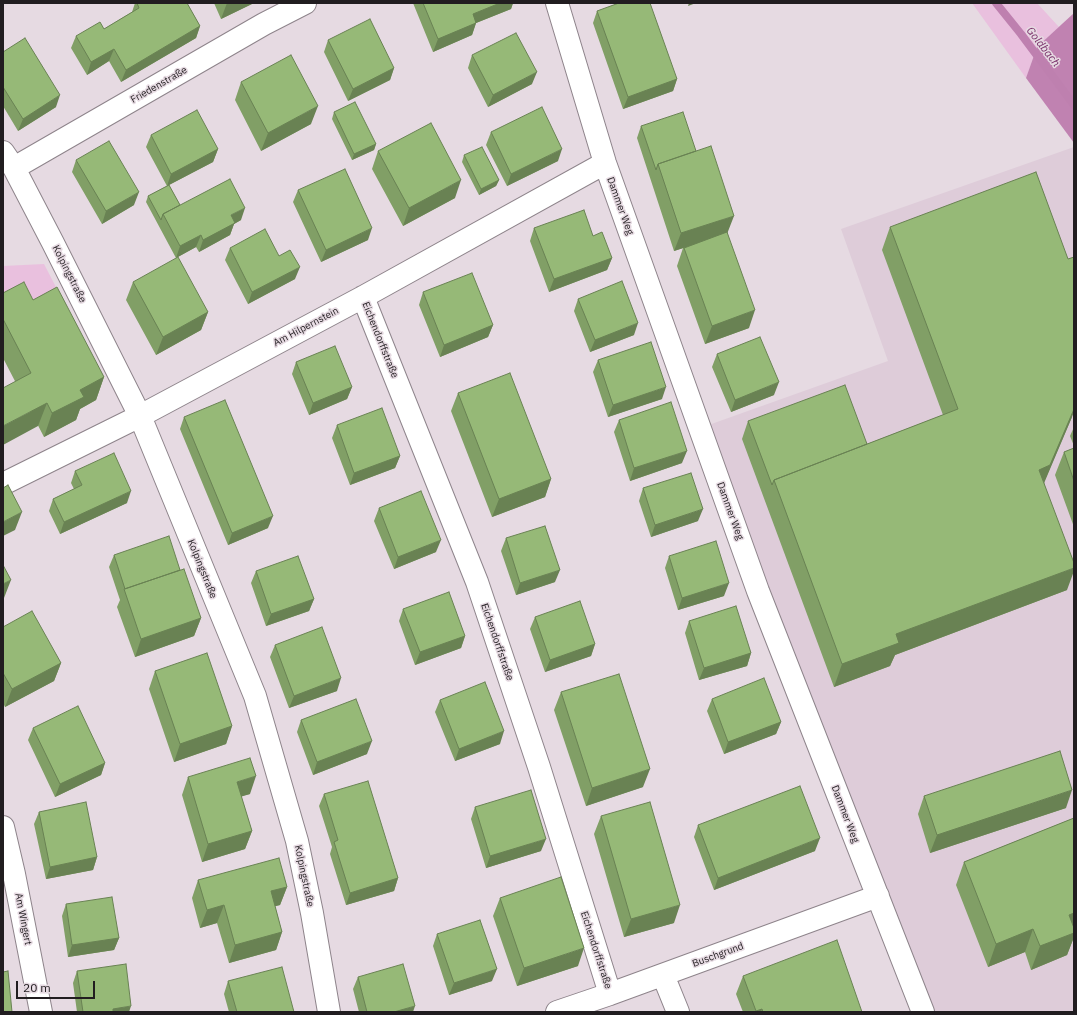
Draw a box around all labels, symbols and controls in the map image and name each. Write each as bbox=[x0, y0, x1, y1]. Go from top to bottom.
water label: Goldbach bbox=[1023, 24, 1063, 70]
street label: Friedenstraße bbox=[129, 64, 189, 106]
street label: Dammer Weg bbox=[604, 175, 636, 237]
street label: Kolpingstraße bbox=[49, 243, 89, 305]
street label: Eichendorffstraße bbox=[359, 300, 401, 380]
street label: Am Hilpernstein bbox=[271, 305, 341, 349]
street label: Dammer Weg bbox=[714, 480, 746, 542]
street label: Kolpingstraße bbox=[185, 538, 219, 600]
street label: Eichendorffstraße bbox=[478, 602, 516, 682]
street label: Dammer Weg bbox=[829, 784, 861, 844]
street label: Kolpingstraße bbox=[292, 844, 316, 908]
street label: Am Wingert bbox=[12, 892, 34, 946]
street label: Eichendorffstraße bbox=[578, 910, 614, 990]
street label: Buschgrund bbox=[691, 940, 745, 970]
scale bar bbox=[18, 973, 97, 999]
text: 20 m bbox=[23, 980, 51, 995]

